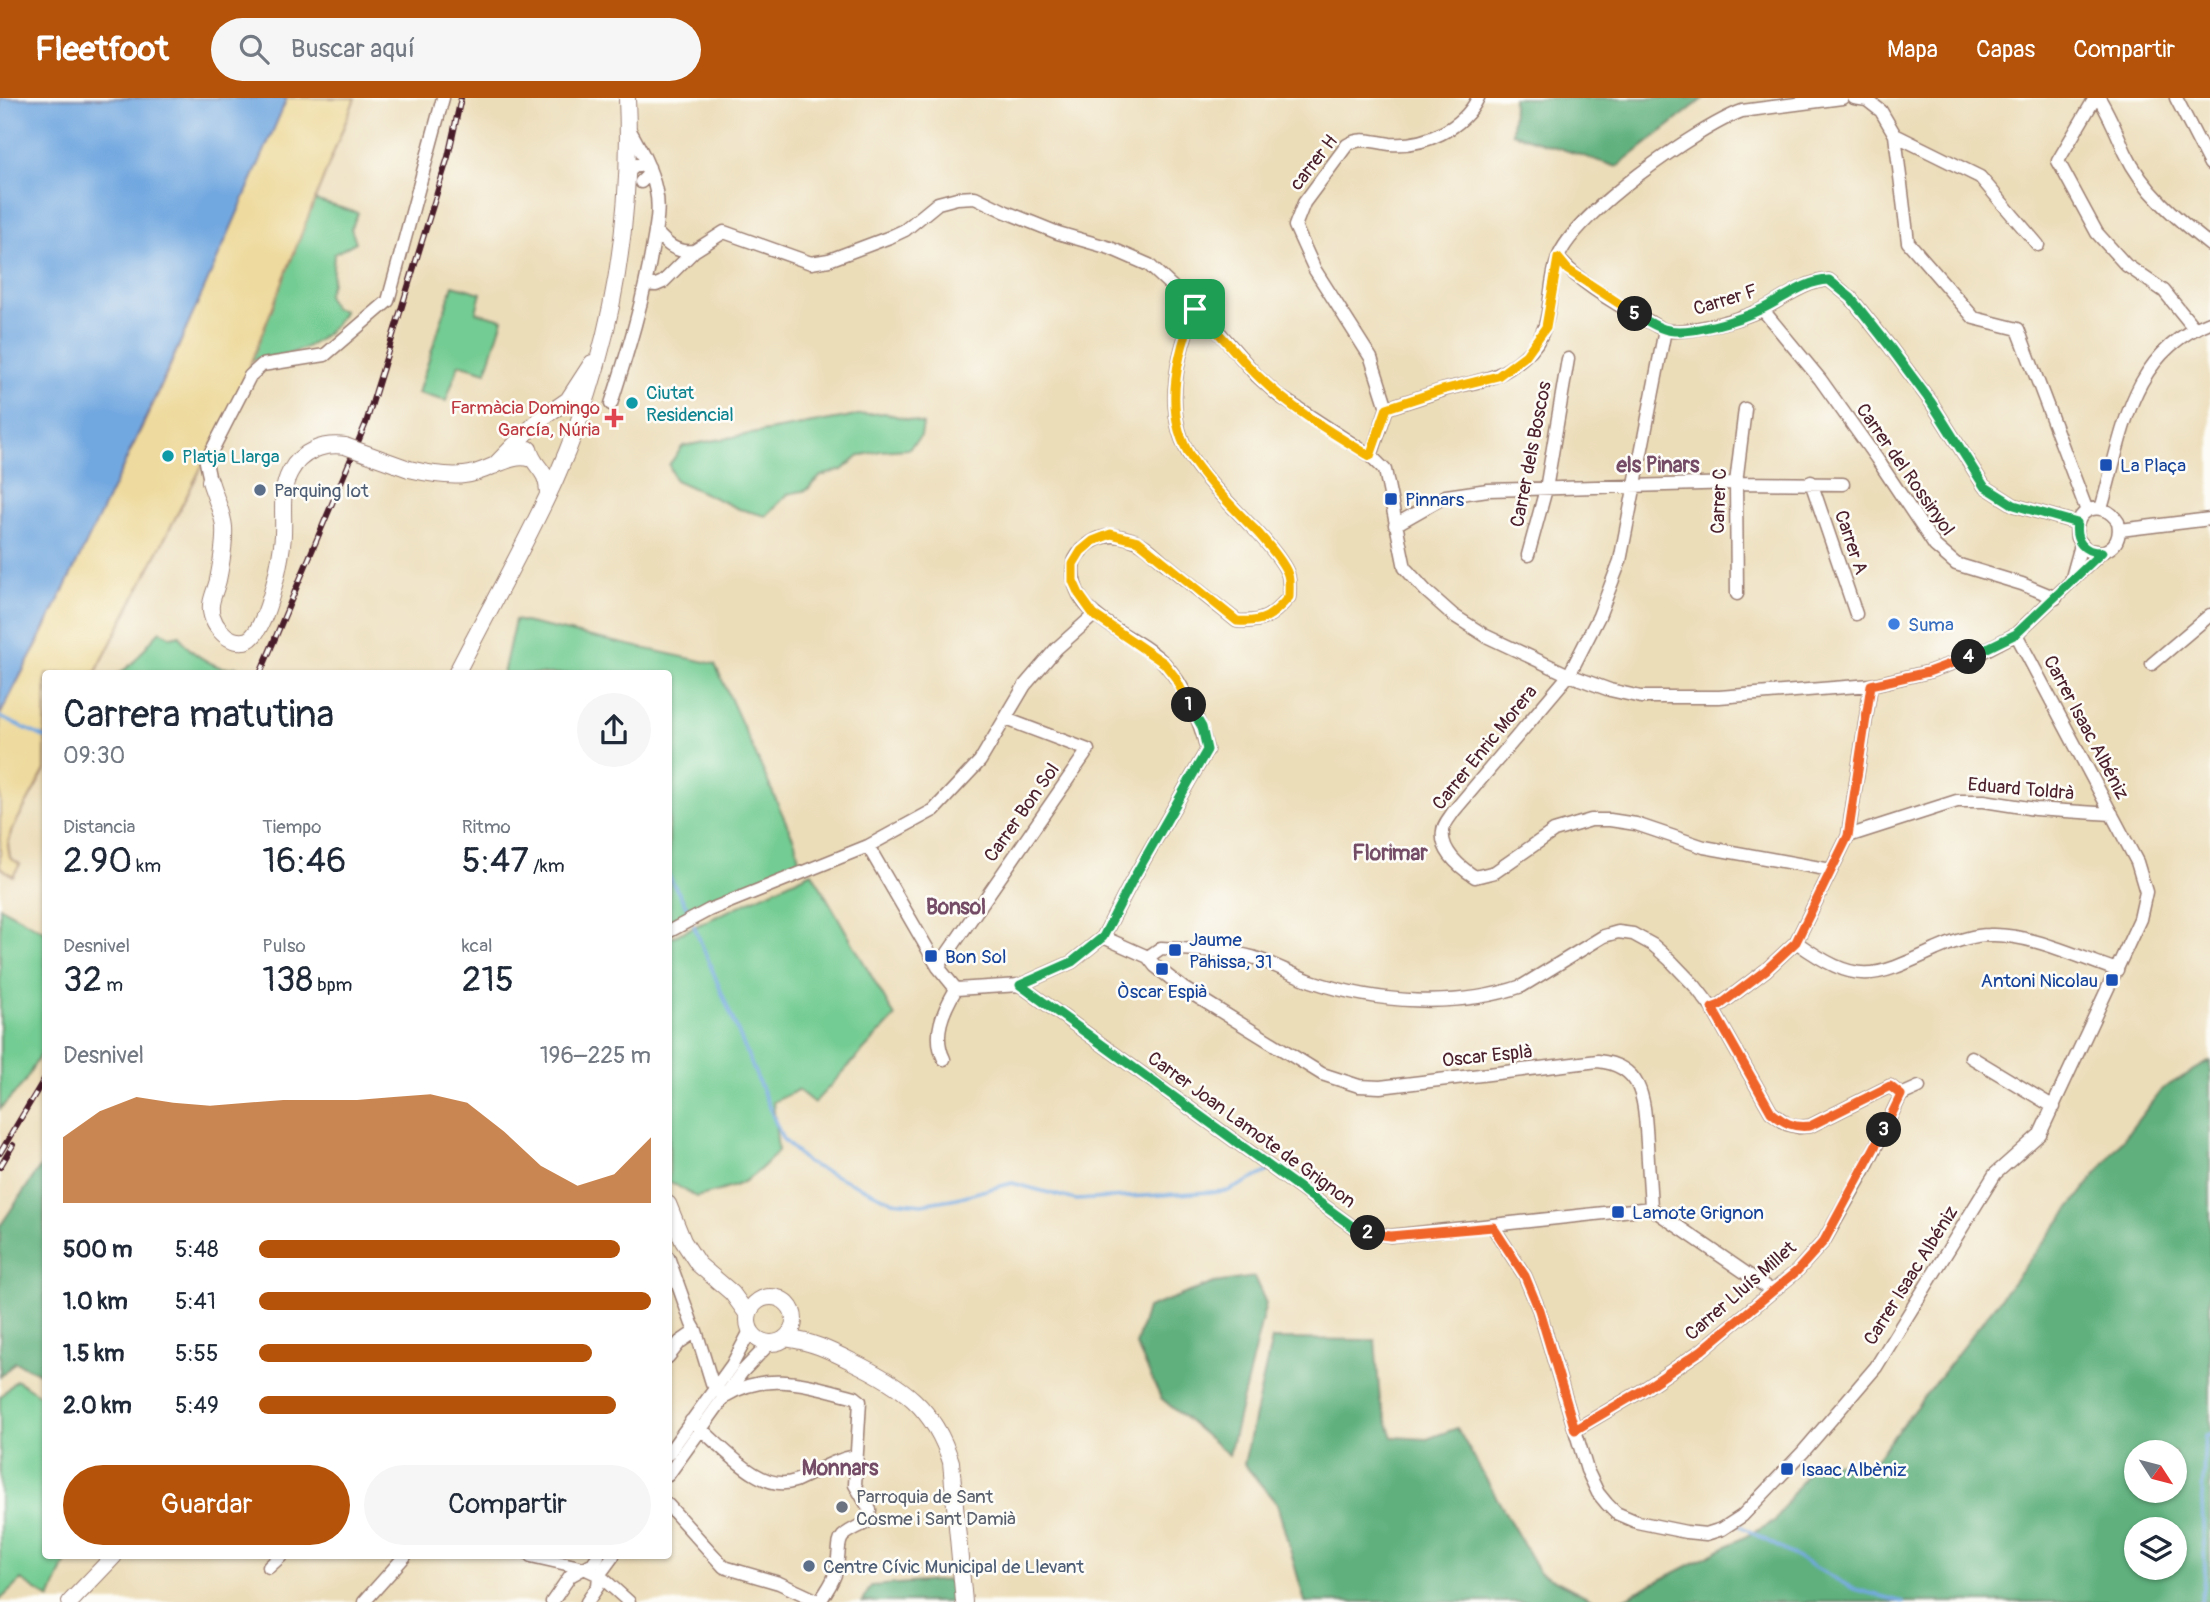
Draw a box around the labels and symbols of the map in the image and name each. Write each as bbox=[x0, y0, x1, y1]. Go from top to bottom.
street label: carrer H bbox=[1285, 130, 1343, 195]
pin bbox=[1165, 279, 1225, 339]
street label: Carrer F bbox=[1690, 279, 1760, 321]
pin: 5 bbox=[1618, 296, 1652, 332]
street label: Carrer dels Boscos bbox=[1505, 379, 1557, 529]
place label: Ciutat Residencial bbox=[646, 381, 734, 427]
marker: Ciutat Residencial bbox=[624, 395, 640, 411]
place label: Farmàcia Domingo García, Núria bbox=[450, 396, 600, 442]
street label: Carrer del Rossinyol bbox=[1851, 399, 1960, 540]
marker: Farmàcia Domingo García, Núria bbox=[606, 410, 622, 426]
place label: Platja Llarga bbox=[182, 445, 280, 469]
marker: Platja Llarga bbox=[160, 448, 176, 464]
district label: els Pinars bbox=[1616, 452, 1700, 479]
place label: La Plaça bbox=[2120, 454, 2186, 478]
marker: La Plaça bbox=[2098, 457, 2114, 473]
street label: Carrer C bbox=[1706, 468, 1732, 534]
place label: Parquing Iot bbox=[274, 479, 369, 503]
marker: Parquing Iot bbox=[252, 482, 268, 498]
place label: Pinnars bbox=[1405, 488, 1465, 512]
marker: Pinnars bbox=[1383, 491, 1399, 507]
street label: Carrer A bbox=[1829, 507, 1873, 578]
place label: Suma bbox=[1908, 613, 1954, 637]
marker: Suma bbox=[1886, 616, 1902, 632]
pin: 4 bbox=[1952, 640, 1986, 674]
street label: Carrer Isaac Albéniz bbox=[2038, 651, 2134, 804]
street label: Carrer Enric Morera bbox=[1427, 680, 1543, 815]
pin: 1 bbox=[1172, 688, 1206, 722]
street label: Carrer Bon Sol bbox=[979, 758, 1065, 867]
street label: Eduard Toldrà bbox=[1967, 772, 2075, 806]
district label: Florimar bbox=[1352, 840, 1428, 867]
district label: Bonsol bbox=[926, 894, 986, 921]
place label: Jaume Pahissa, 31 bbox=[1189, 928, 1272, 974]
marker: Jaume Pahissa, 31 bbox=[1167, 942, 1183, 958]
place label: Bon Sol bbox=[945, 945, 1006, 969]
marker: Bon Sol bbox=[923, 948, 939, 964]
marker: Òscar Espià bbox=[1154, 961, 1170, 977]
place label: Antoni Nicolau bbox=[1981, 969, 2098, 993]
marker: Antoni Nicolau bbox=[2104, 972, 2120, 988]
place label: Òscar Espià bbox=[1117, 980, 1207, 1004]
street label: Oscar Esplà bbox=[1441, 1039, 1534, 1073]
street label: Carrer Joan Lamote de Grignon bbox=[1143, 1046, 1360, 1213]
pin: 3 bbox=[1867, 1112, 1902, 1148]
place label: Lamote Grignon bbox=[1632, 1201, 1764, 1225]
street label: Carrer Isaac Albéniz bbox=[1858, 1201, 1963, 1350]
marker: Lamote Grignon bbox=[1610, 1204, 1626, 1220]
pin: 2 bbox=[1350, 1216, 1386, 1250]
street label: Carrer Lluís Millet bbox=[1680, 1236, 1802, 1346]
north arrow bbox=[2124, 1440, 2188, 1503]
district label: Monnars bbox=[802, 1455, 879, 1482]
place label: Isaac Albèniz bbox=[1801, 1458, 1907, 1482]
marker: Isaac Albèniz bbox=[1779, 1461, 1795, 1477]
place label: Parroquia de Sant Cosme i Sant Damià bbox=[856, 1485, 1016, 1531]
marker: Parroquia de Sant Cosme i Sant Damià bbox=[834, 1499, 850, 1515]
place label: Centre Cívic Municipal de Llevant bbox=[823, 1555, 1084, 1579]
marker: Centre Cívic Municipal de Llevant bbox=[801, 1558, 817, 1574]

